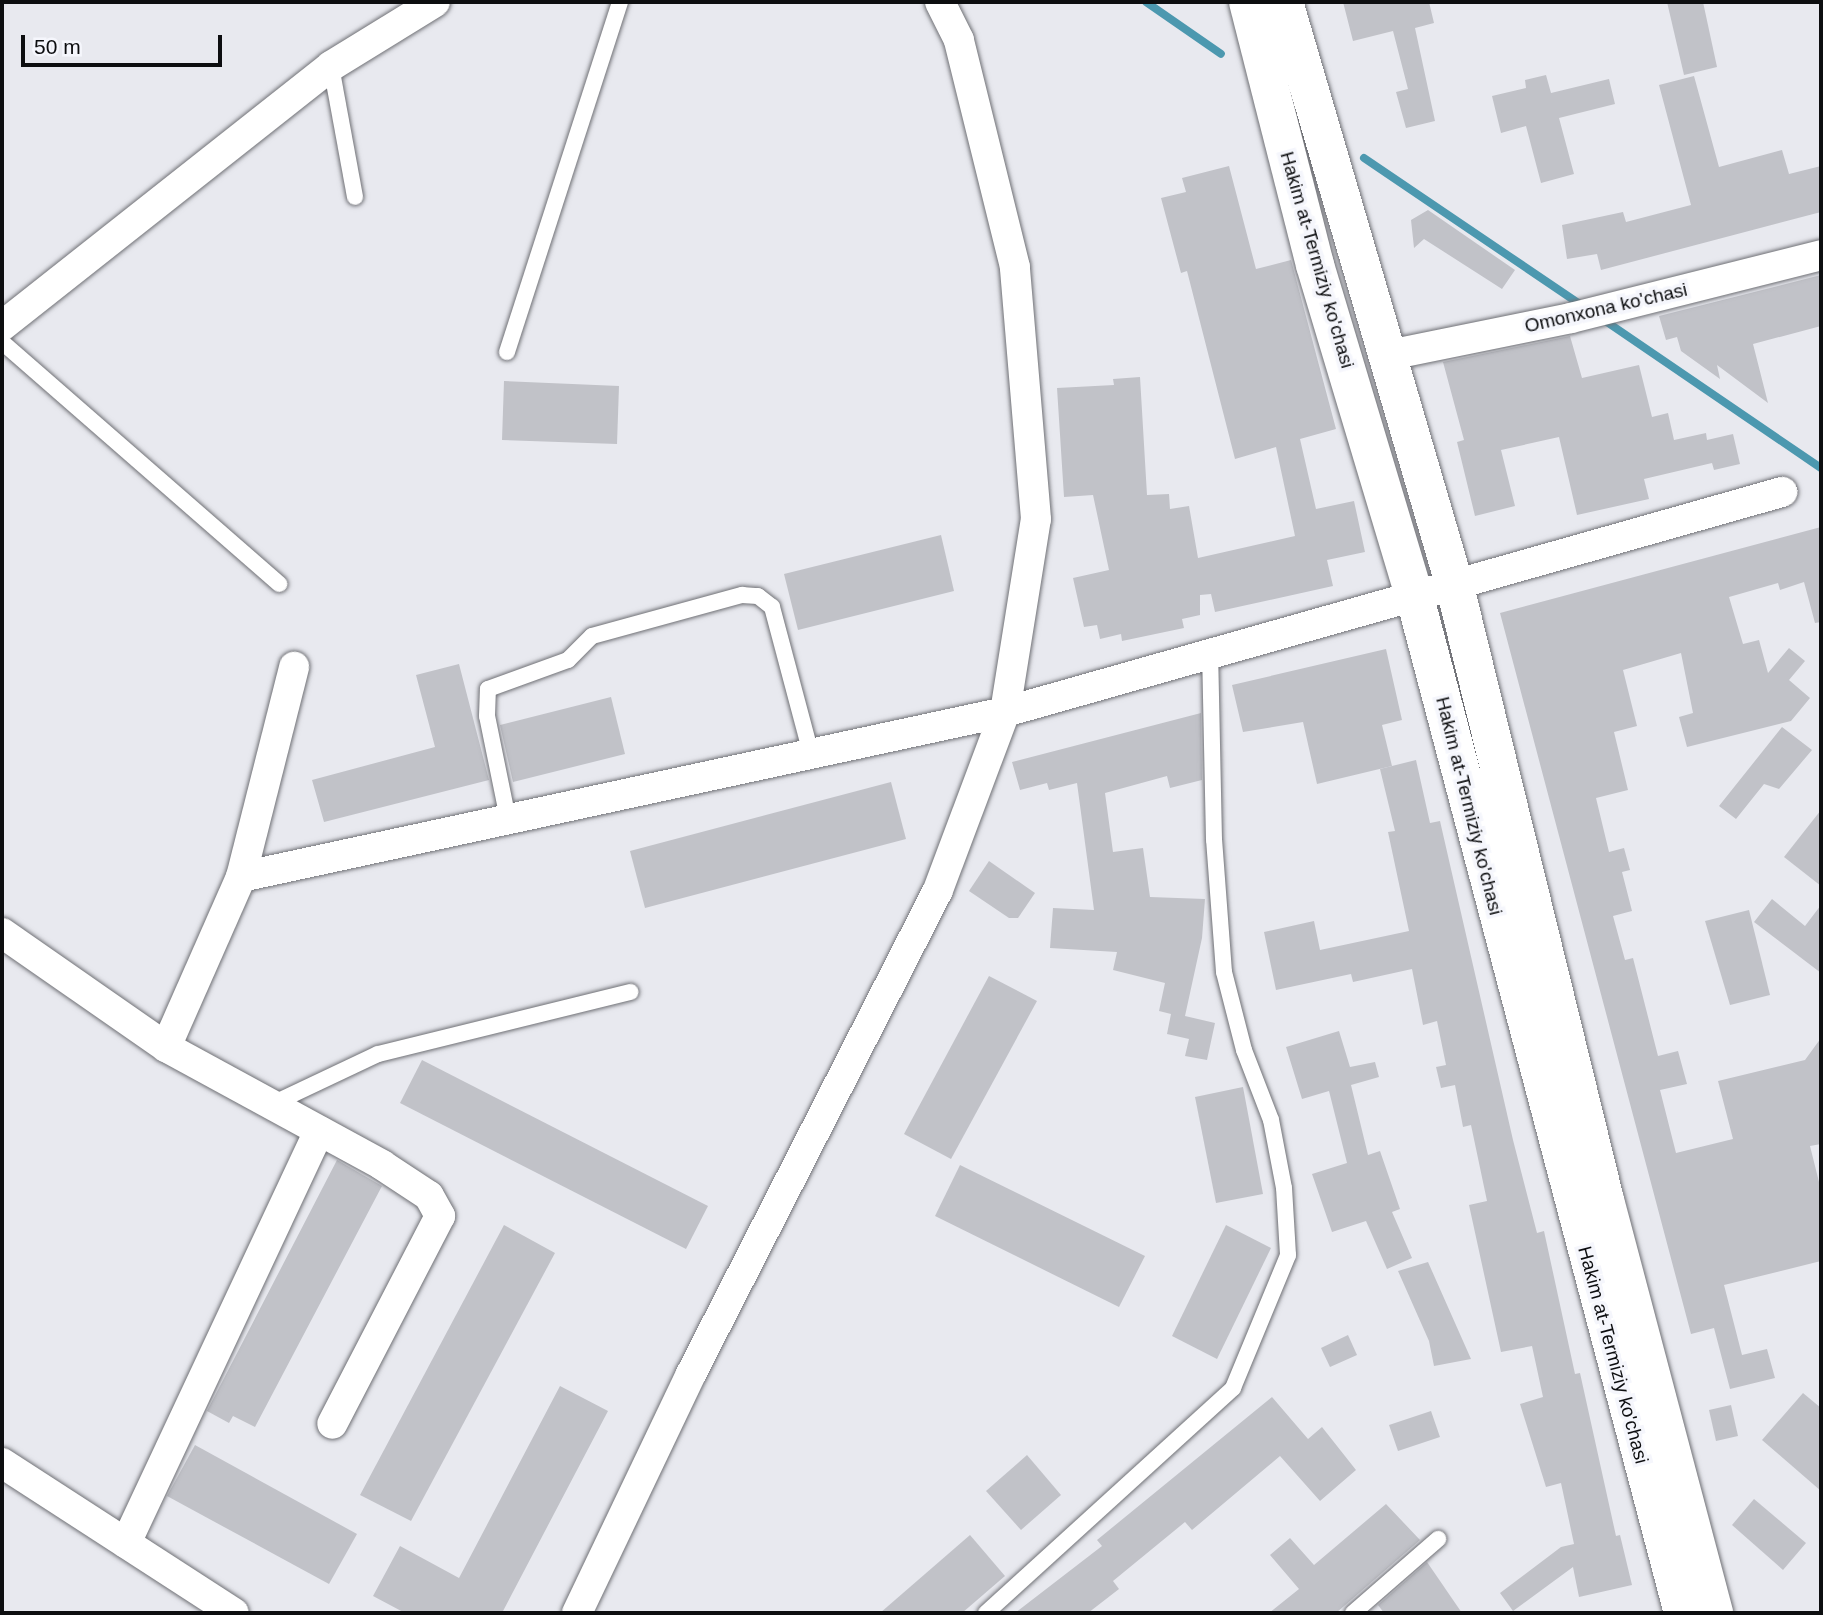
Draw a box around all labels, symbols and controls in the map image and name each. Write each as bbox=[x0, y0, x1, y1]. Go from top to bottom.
scale bar bbox=[24, 21, 226, 65]
text: 50 m bbox=[34, 35, 81, 58]
street label: Hakim at-Termiziy ko'chasi bbox=[1275, 149, 1359, 371]
street label: Omonxona ko'chasi bbox=[1522, 278, 1690, 338]
street label: Hakim at-Termiziy ko'chasi bbox=[1431, 694, 1507, 918]
street label: Hakim at-Termiziy ko'chasi bbox=[1573, 1244, 1653, 1466]

